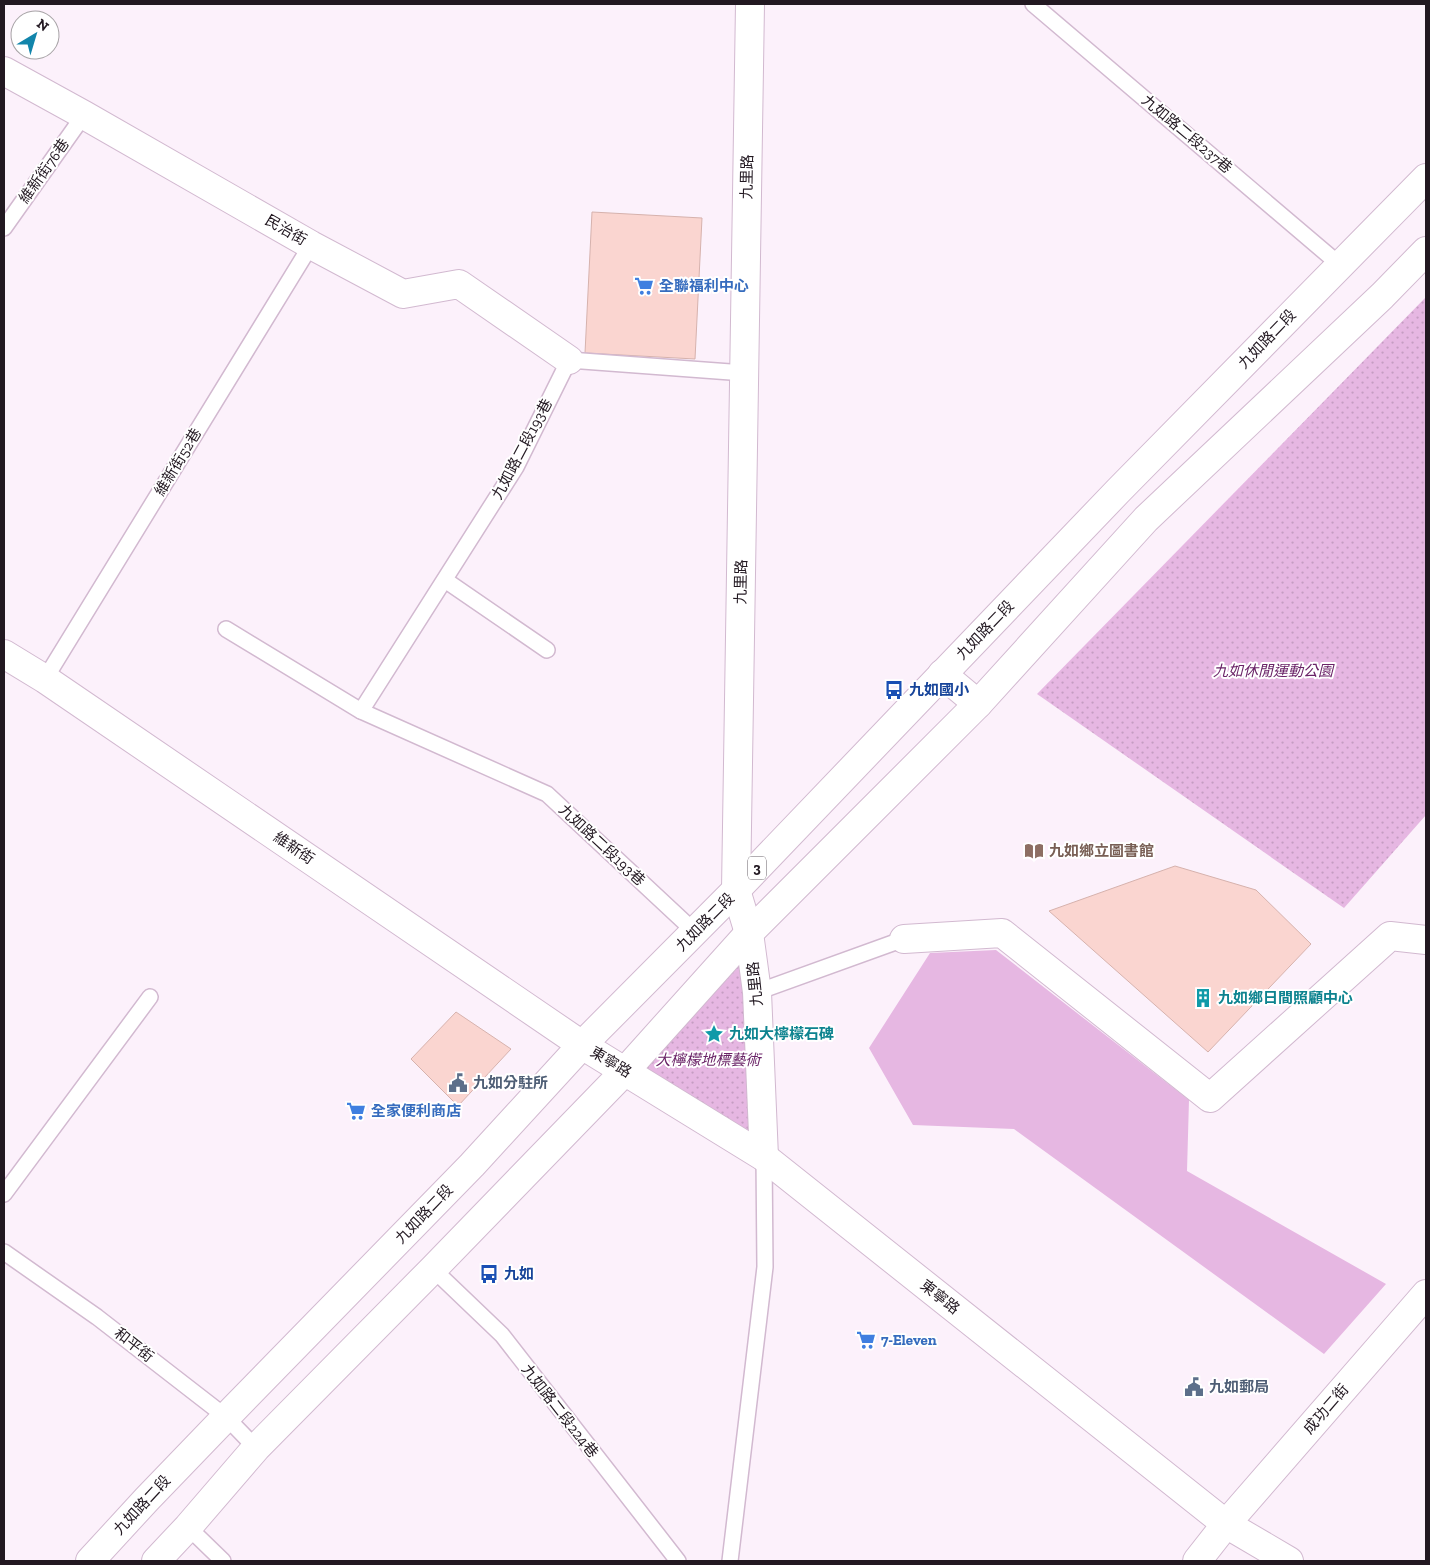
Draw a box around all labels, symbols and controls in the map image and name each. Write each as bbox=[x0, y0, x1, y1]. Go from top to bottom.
north arrow bbox=[10, 10, 60, 60]
text: N bbox=[33, 15, 52, 35]
street label: 九如路二段237巷 bbox=[1138, 91, 1236, 177]
street label: 維新街76巷 bbox=[15, 135, 73, 207]
street label: 九里路 bbox=[738, 154, 756, 200]
street label: 民治街 bbox=[262, 211, 310, 249]
supermarket icon: 全聯福利中心 bbox=[633, 275, 655, 297]
place label: 全聯福利中心 bbox=[659, 277, 749, 295]
street label: 九如路二段 bbox=[1234, 306, 1300, 372]
street label: 九如路二段193巷 bbox=[488, 396, 556, 502]
street label: 維新街52巷 bbox=[151, 425, 205, 499]
street label: 九里路 bbox=[732, 559, 750, 605]
street label: 九如路二段 bbox=[952, 597, 1018, 663]
park label: 九如休閒運動公園 bbox=[1213, 662, 1335, 680]
bus stop icon: 九如國小 bbox=[883, 679, 905, 701]
place label: 九如國小 bbox=[909, 681, 970, 699]
street label: 九如路二段193巷 bbox=[555, 801, 649, 889]
street label: 維新街 bbox=[270, 828, 318, 868]
library icon: 九如鄉立圖書館 bbox=[1023, 840, 1045, 862]
place label: 九如鄉立圖書館 bbox=[1049, 842, 1154, 860]
road number: 3 bbox=[748, 856, 766, 880]
street label: 九如路二段 bbox=[672, 889, 738, 955]
street label: 九里路 bbox=[744, 961, 766, 1007]
building icon: 九如鄉日間照顧中心 bbox=[1192, 987, 1214, 1009]
place label: 九如鄉日間照顧中心 bbox=[1218, 989, 1353, 1007]
place icon: 九如大檸檬石碑 bbox=[703, 1023, 725, 1045]
place label: 九如大檸檬石碑 bbox=[729, 1025, 834, 1043]
street label: 東寧路 bbox=[587, 1043, 635, 1081]
park label: 大檸檬地標藝術 bbox=[655, 1051, 763, 1069]
public building icon: 九如分駐所 bbox=[447, 1072, 469, 1094]
place label: 九如分駐所 bbox=[473, 1074, 548, 1092]
supermarket icon: 全家便利商店 bbox=[345, 1100, 367, 1122]
place label: 全家便利商店 bbox=[371, 1102, 461, 1120]
street label: 九如路二段 bbox=[391, 1181, 457, 1247]
bus stop icon: 九如 bbox=[478, 1263, 500, 1285]
place label: 九如 bbox=[504, 1265, 534, 1283]
street label: 東寧路 bbox=[917, 1276, 963, 1318]
street label: 和平街 bbox=[111, 1324, 157, 1366]
supermarket icon: 7-Eleven bbox=[855, 1329, 877, 1351]
place label: 7-Eleven bbox=[881, 1331, 937, 1349]
street label: 九如路二段224巷 bbox=[518, 1361, 602, 1461]
public building icon: 九如郵局 bbox=[1183, 1376, 1205, 1398]
place label: 九如郵局 bbox=[1209, 1378, 1269, 1396]
street label: 成功二街 bbox=[1300, 1380, 1352, 1438]
street label: 九如路二段 bbox=[110, 1471, 174, 1539]

